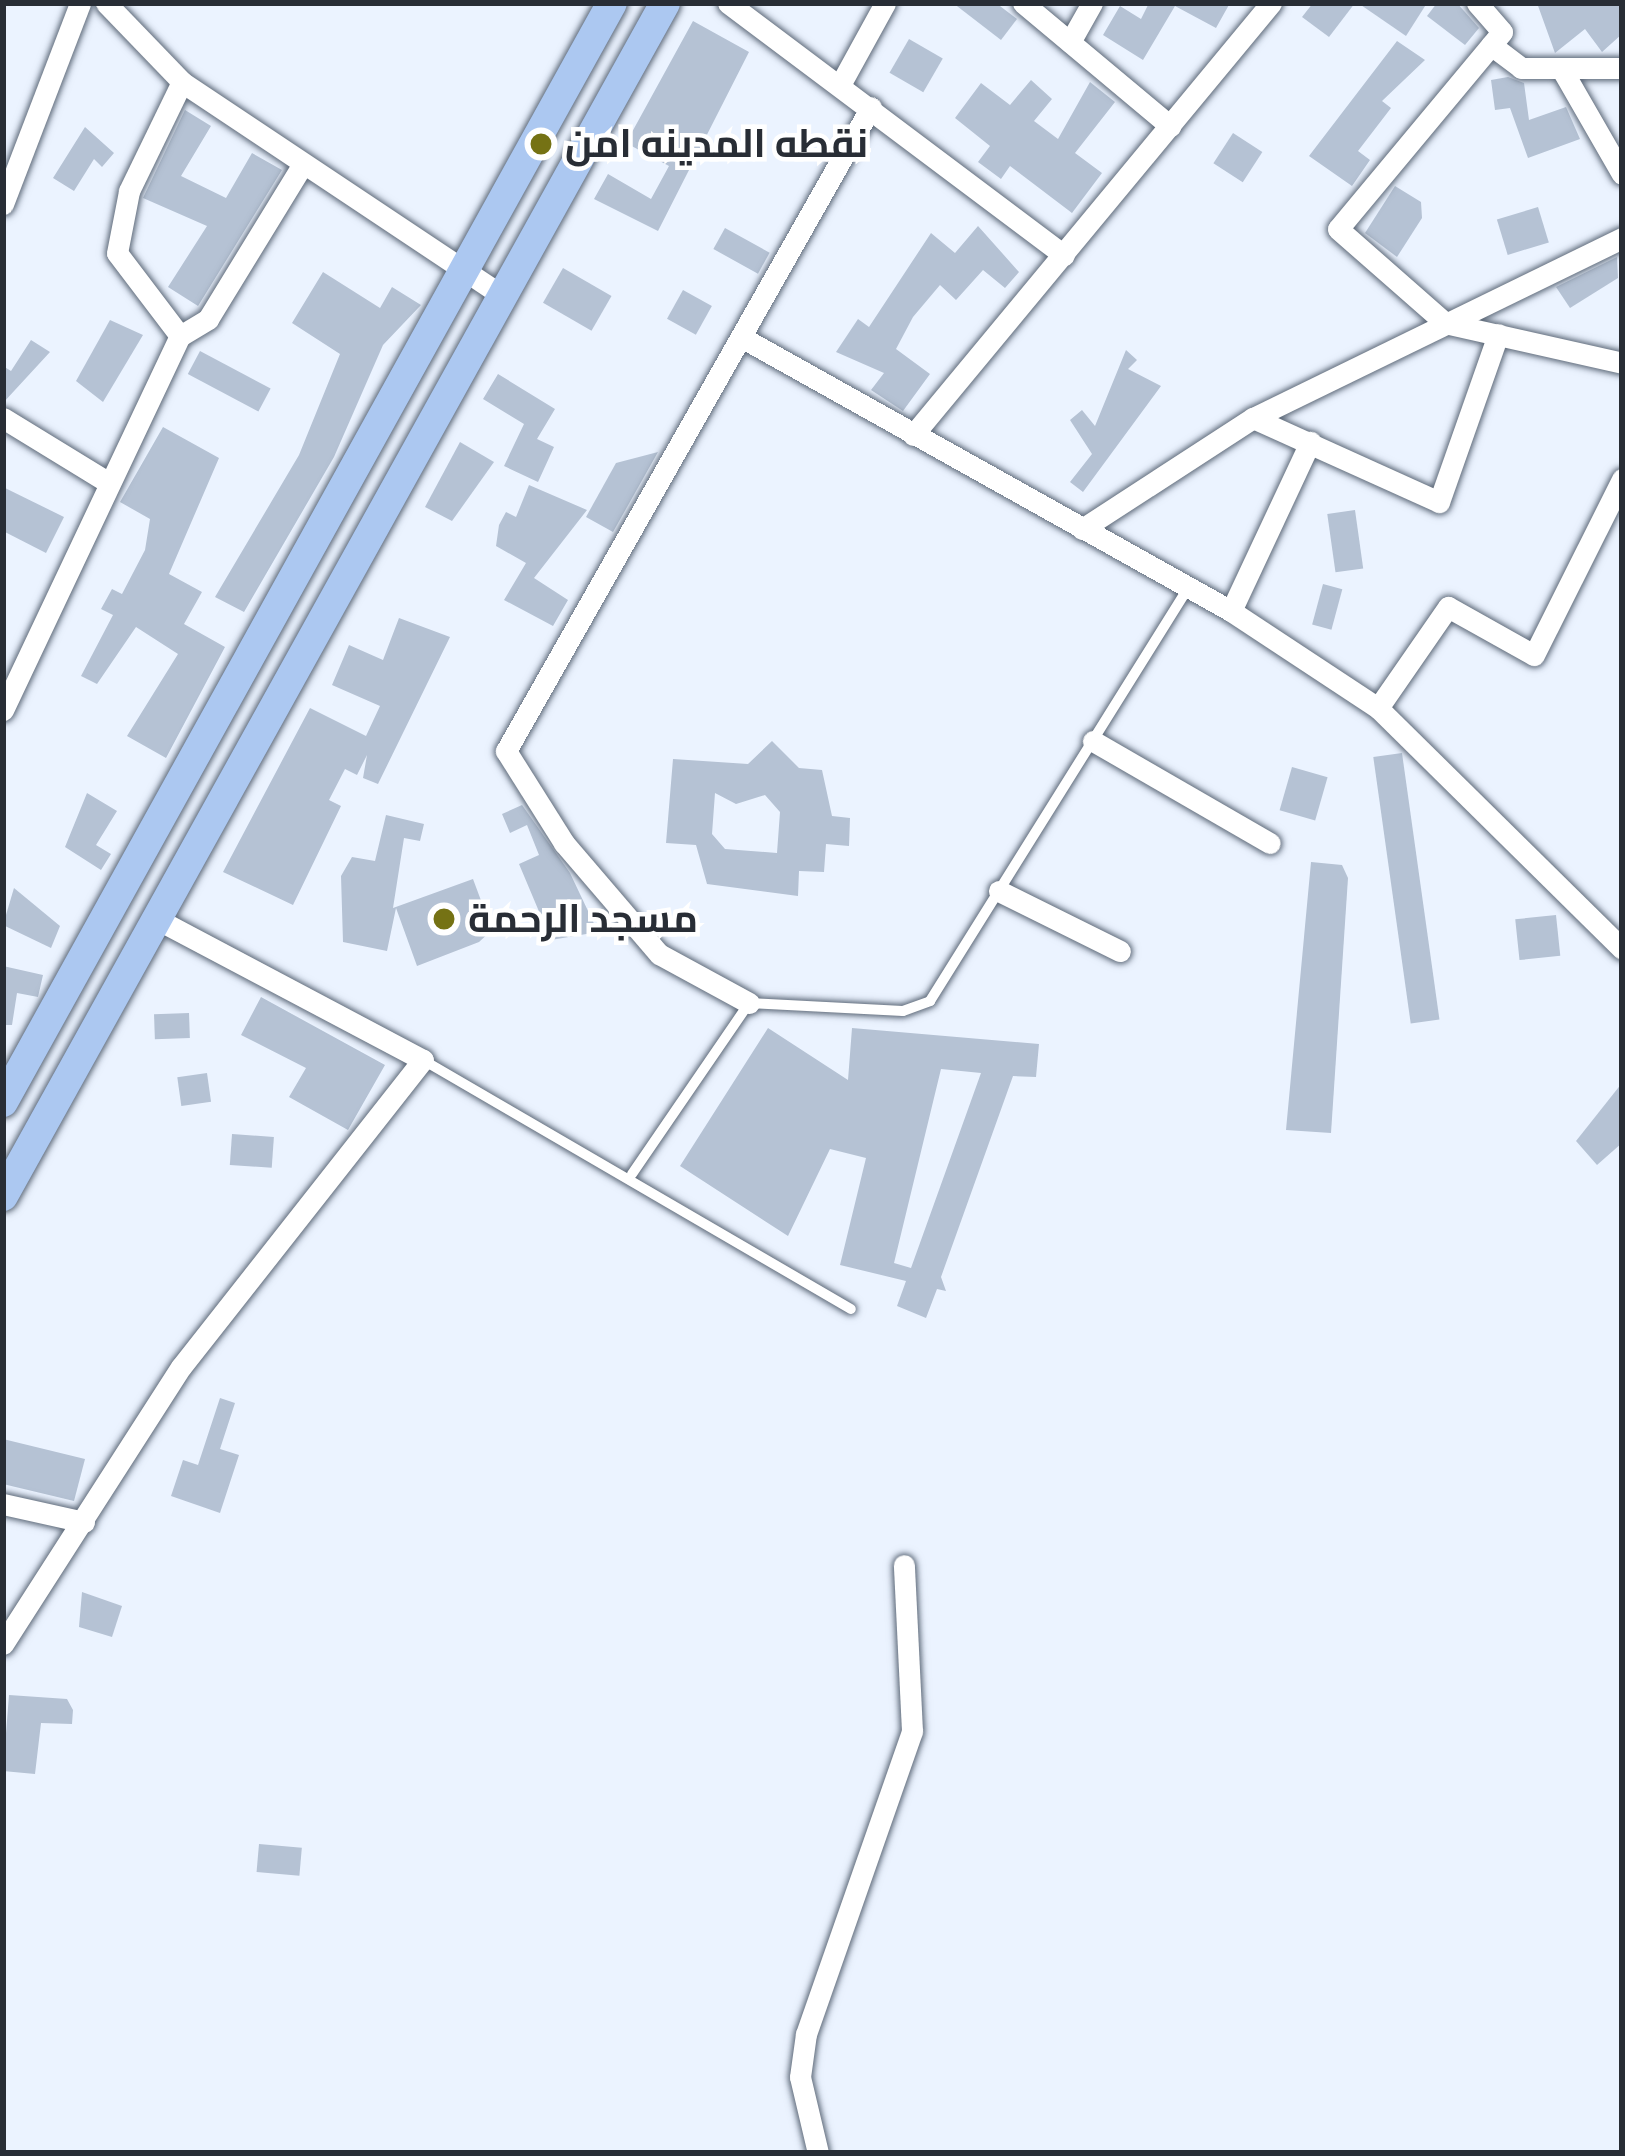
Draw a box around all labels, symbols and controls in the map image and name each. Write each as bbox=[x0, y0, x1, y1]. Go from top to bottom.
place label: نقطه المدينه امن bbox=[565, 121, 868, 167]
marker: نقطه المدينه امن bbox=[528, 131, 554, 157]
place label: مسجد الرحمة bbox=[468, 896, 698, 942]
marker: مسجد الرحمة bbox=[431, 906, 457, 932]

